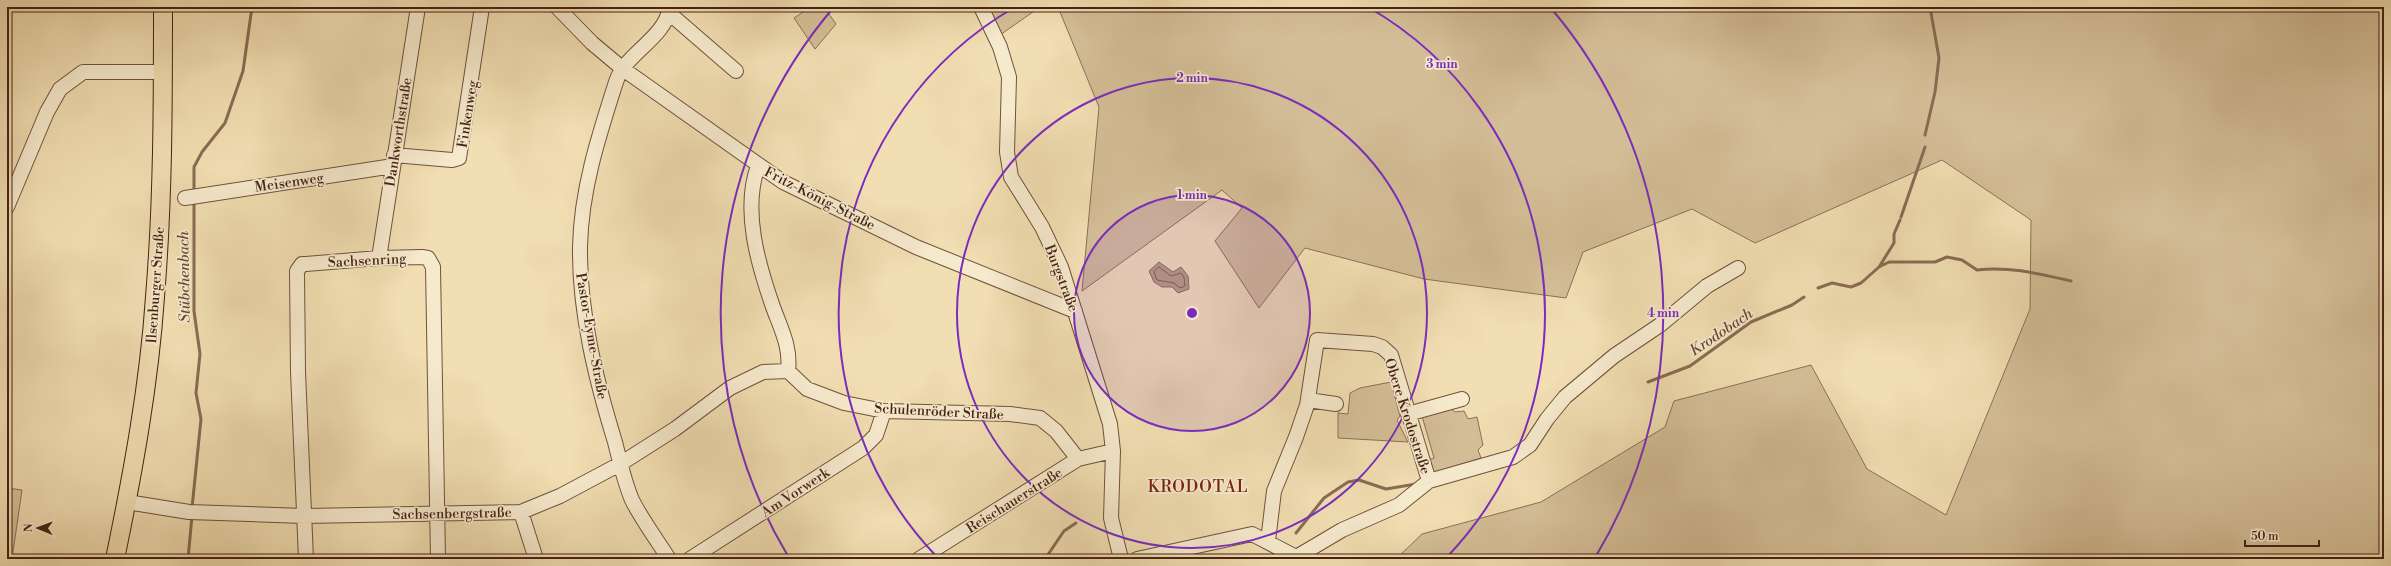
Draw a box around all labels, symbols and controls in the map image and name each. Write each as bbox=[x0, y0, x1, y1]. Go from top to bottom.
text: 3 min bbox=[1426, 57, 1458, 72]
text: 2 min bbox=[1176, 71, 1208, 86]
street label: Dankworthstraße bbox=[381, 76, 416, 188]
street label: Finkenweg bbox=[454, 78, 482, 149]
street label: Fritz-König-Straße bbox=[761, 163, 878, 235]
street label: Meisenweg bbox=[253, 169, 326, 197]
text: 1 min bbox=[1177, 188, 1208, 203]
street label: Ilsenburger Straße bbox=[143, 226, 169, 344]
water label: Stübchenbach bbox=[174, 230, 195, 323]
street label: Burgstraße bbox=[1040, 241, 1082, 314]
street label: Sachsenring bbox=[327, 250, 407, 272]
street label: Pastor-Eyme-Straße bbox=[571, 271, 611, 401]
water label: Krodobach bbox=[1686, 304, 1757, 360]
centre of rings bbox=[1185, 306, 1199, 320]
text: 4 min bbox=[1647, 306, 1680, 321]
street label: Obere Krodostraße bbox=[1380, 356, 1434, 477]
street label: Schulenröder Straße bbox=[874, 400, 1004, 424]
street label: Am Vorwerk bbox=[757, 464, 834, 522]
street label: Reischauerstraße bbox=[963, 464, 1066, 538]
district label: KRODOTAL bbox=[1148, 477, 1248, 497]
street label: Sachsenbergstraße bbox=[392, 504, 512, 524]
north arrow bbox=[18, 508, 58, 548]
scale bar bbox=[2245, 522, 2319, 548]
text: N bbox=[22, 523, 36, 532]
text: 50 m bbox=[2251, 529, 2279, 544]

